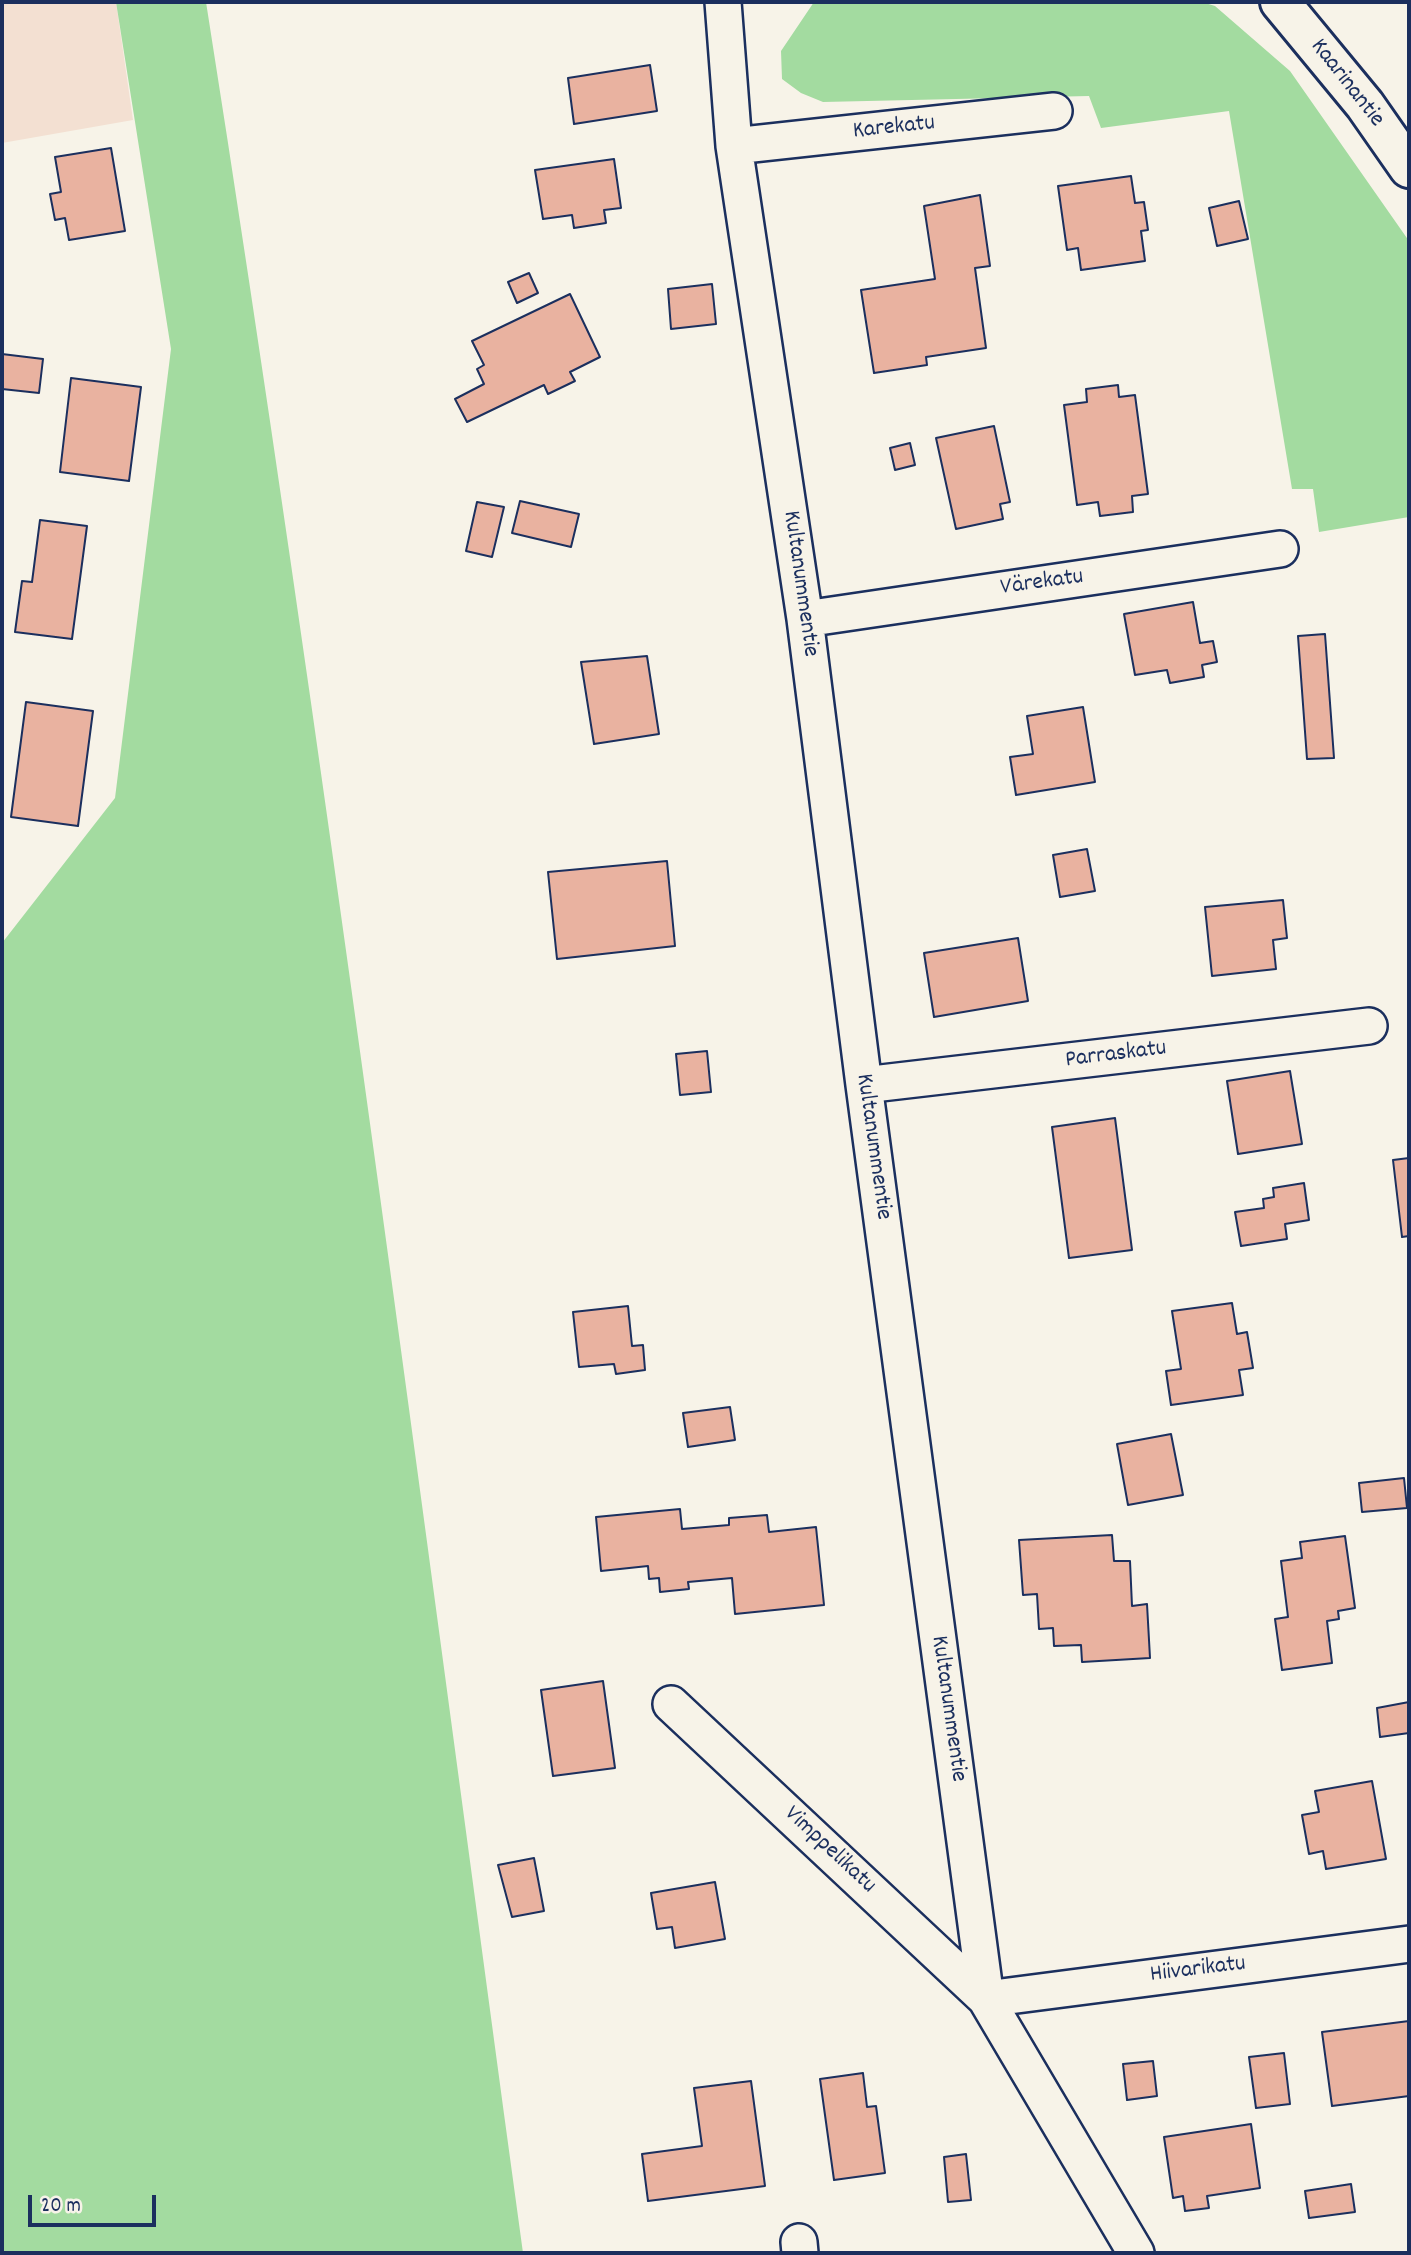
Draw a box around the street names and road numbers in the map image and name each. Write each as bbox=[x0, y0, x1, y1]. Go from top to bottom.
street label: Kaarinantie bbox=[1303, 34, 1389, 134]
street label: Karekatu bbox=[852, 110, 936, 148]
street label: Kultanummentie bbox=[775, 509, 823, 659]
street label: Värekatu bbox=[999, 564, 1085, 604]
street label: Parraskatu bbox=[1064, 1036, 1168, 1076]
street label: Kultanummentie bbox=[848, 1072, 896, 1222]
street label: Kultanummentie bbox=[923, 1634, 971, 1784]
street label: Vimppelikatu bbox=[777, 1801, 881, 1901]
street label: Hiivarikatu bbox=[1149, 1951, 1247, 1991]

